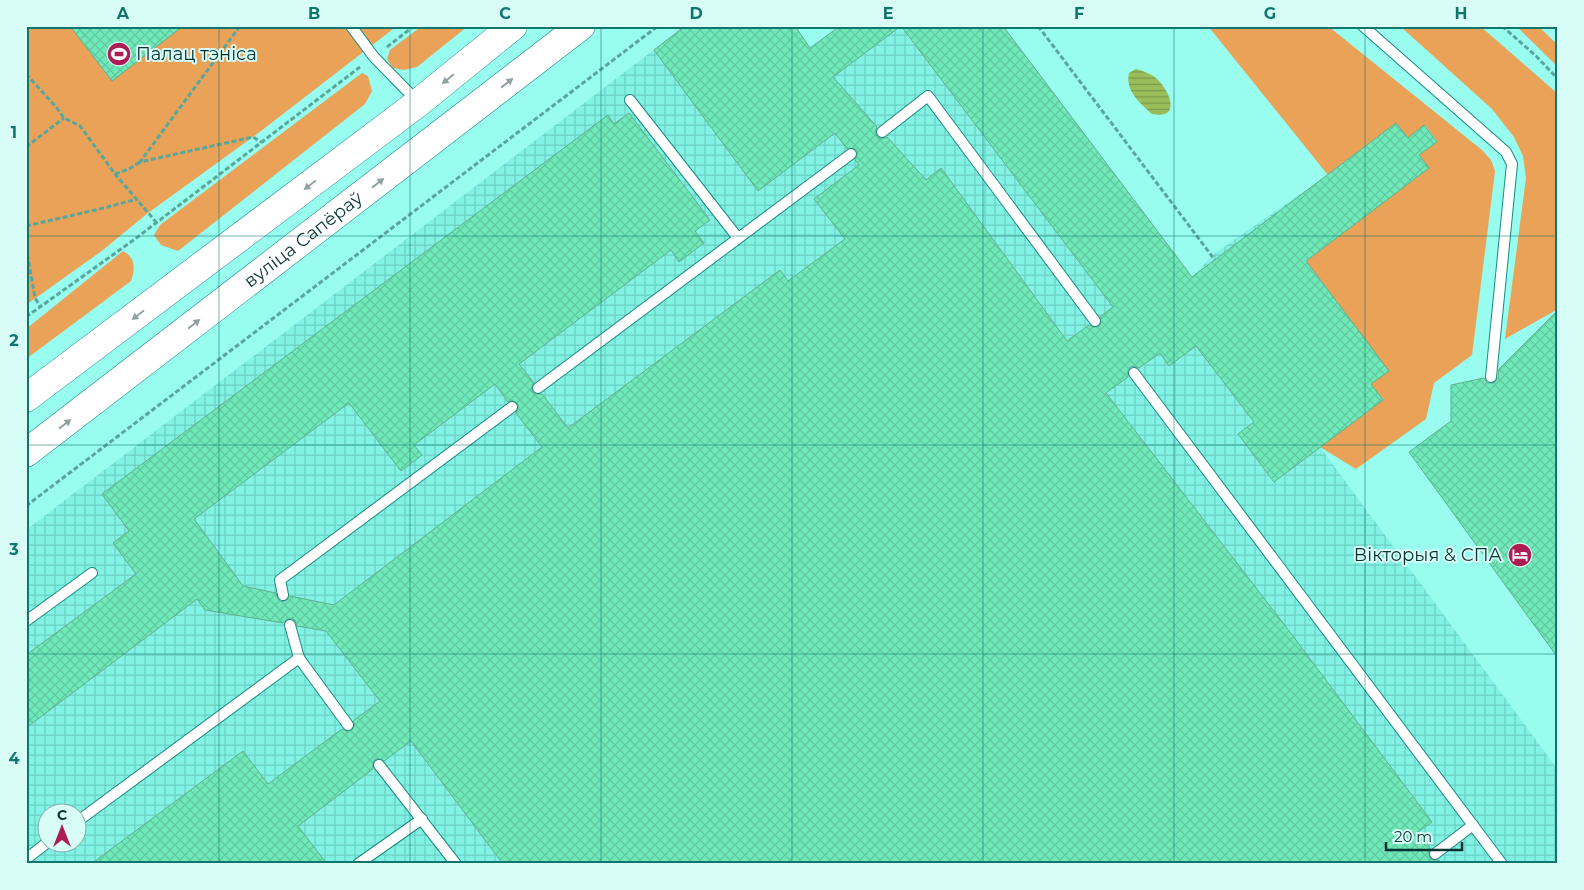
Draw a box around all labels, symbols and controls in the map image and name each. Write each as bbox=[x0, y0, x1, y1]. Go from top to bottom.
text: A bbox=[116, 4, 130, 23]
text: B bbox=[308, 4, 320, 23]
text: C bbox=[499, 4, 511, 23]
text: D bbox=[689, 4, 703, 23]
text: E bbox=[883, 4, 893, 23]
text: F bbox=[1074, 4, 1084, 23]
text: G bbox=[1264, 4, 1276, 23]
text: H bbox=[1455, 4, 1467, 23]
sports icon: Палац тэніса bbox=[106, 41, 132, 67]
place label: Палац тэніса bbox=[136, 43, 257, 65]
one-way arrow bbox=[441, 74, 454, 85]
one-way arrow bbox=[500, 78, 513, 89]
text: 1 bbox=[11, 123, 17, 142]
one-way arrow bbox=[371, 177, 384, 188]
one-way arrow bbox=[303, 180, 317, 190]
street label: вуліца Сапёраў bbox=[240, 187, 367, 292]
one-way arrow bbox=[131, 310, 145, 320]
one-way arrow bbox=[187, 319, 200, 330]
text: 2 bbox=[9, 331, 19, 350]
one-way arrow bbox=[58, 418, 71, 429]
text: 3 bbox=[8, 540, 19, 559]
hotel icon: Вікторыя & СПА bbox=[1507, 542, 1533, 568]
place label: Вікторыя & СПА bbox=[1354, 544, 1503, 566]
text: 4 bbox=[8, 749, 20, 768]
north arrow bbox=[38, 802, 88, 852]
text: С bbox=[57, 806, 67, 824]
scale bar bbox=[1386, 820, 1463, 852]
text: 20 m bbox=[1394, 827, 1432, 846]

